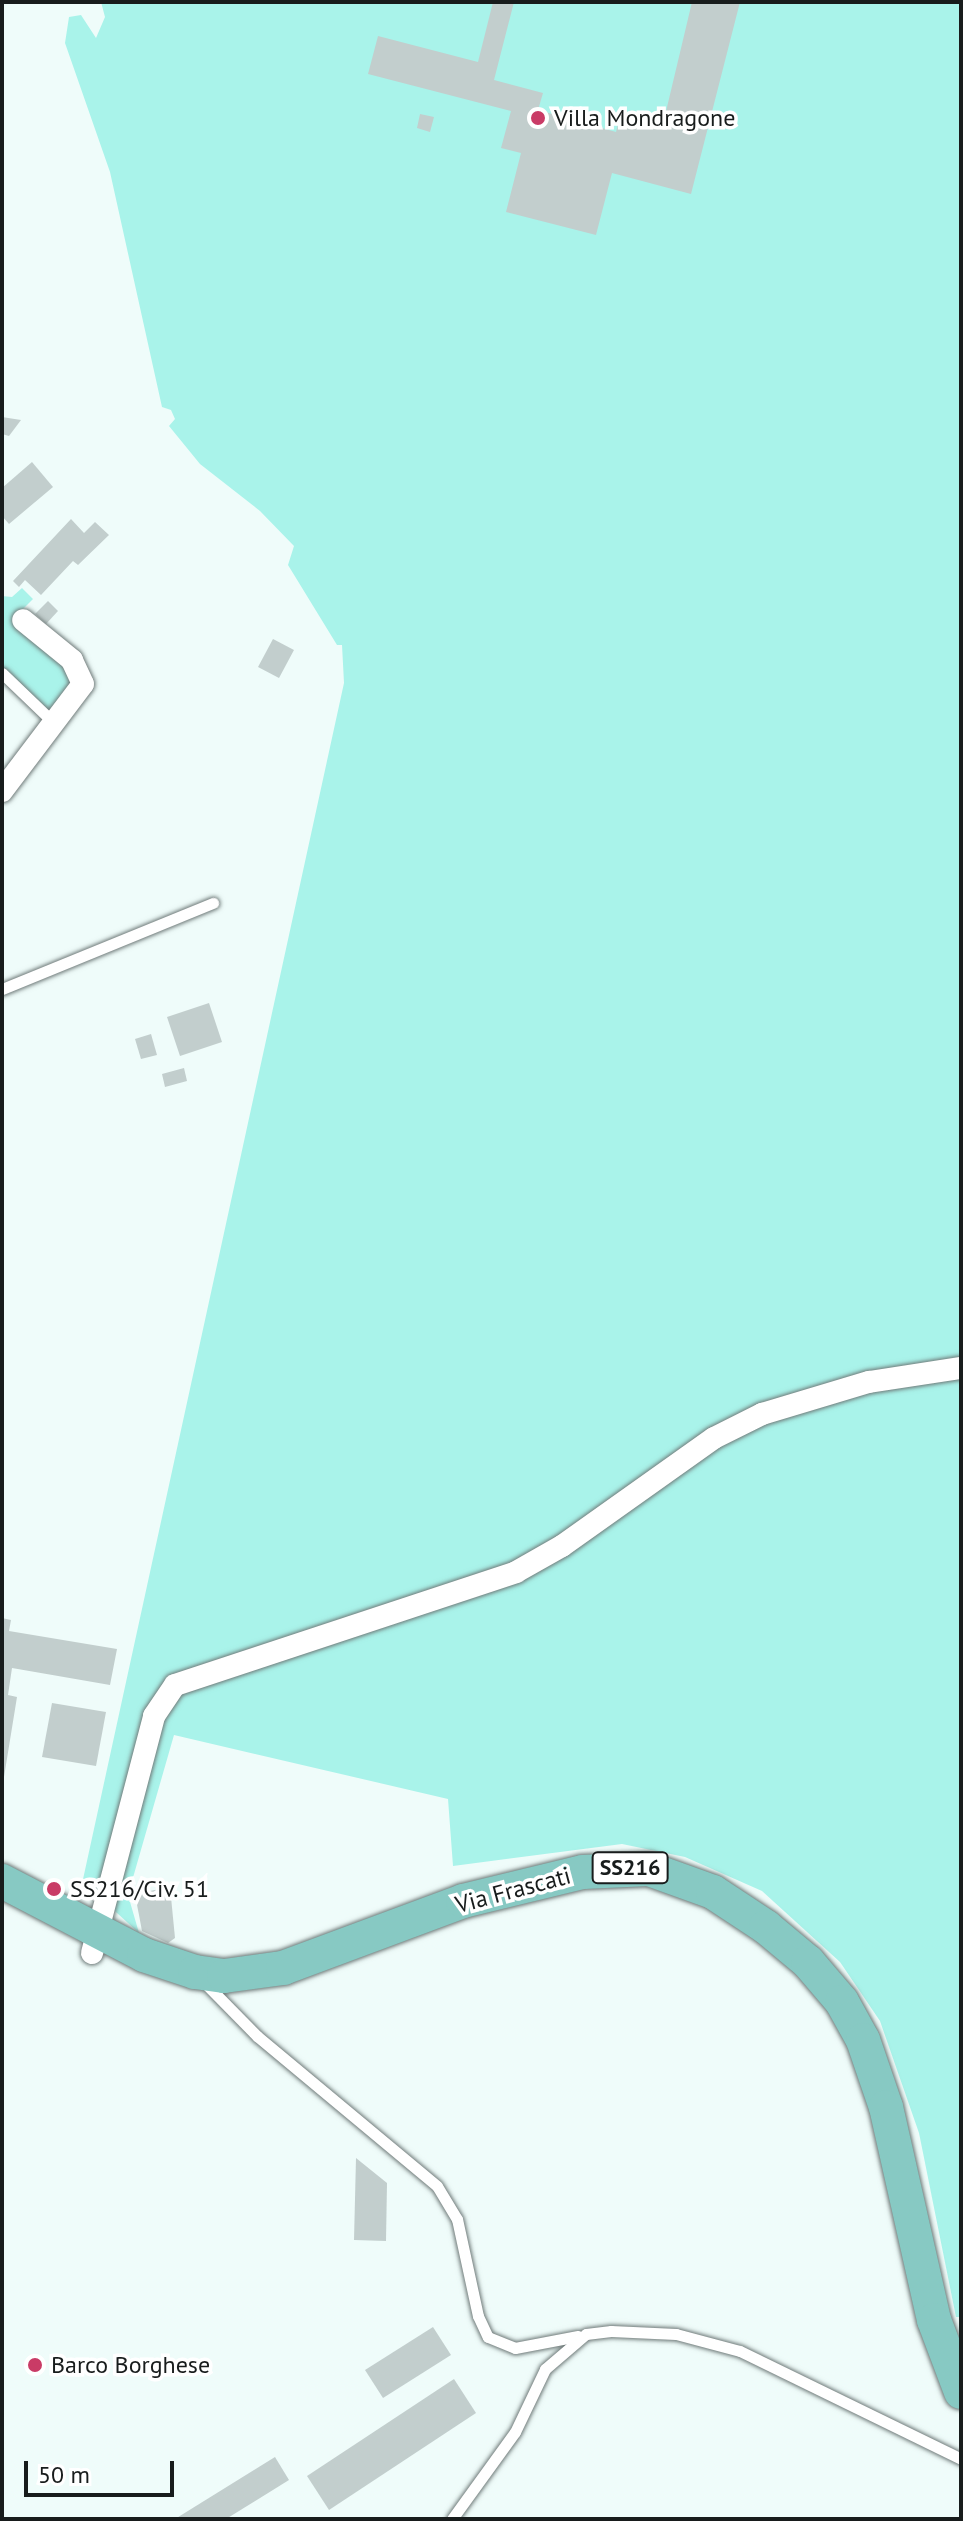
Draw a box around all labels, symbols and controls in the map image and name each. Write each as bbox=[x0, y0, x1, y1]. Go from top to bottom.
place label: Villa Mondragone bbox=[554, 104, 735, 132]
marker: Villa Mondragone bbox=[529, 109, 547, 127]
road number: SS216 bbox=[590, 1850, 670, 1886]
street label: Via Frascati bbox=[452, 1861, 574, 1919]
place label: SS216/Civ. 51 bbox=[70, 1875, 211, 1903]
marker: SS216/Civ. 51 bbox=[45, 1880, 63, 1898]
place label: Barco Borghese bbox=[51, 2351, 210, 2379]
marker: Barco Borghese bbox=[26, 2356, 44, 2374]
scale bar bbox=[28, 2445, 178, 2495]
text: 50 m bbox=[38, 2459, 90, 2490]

